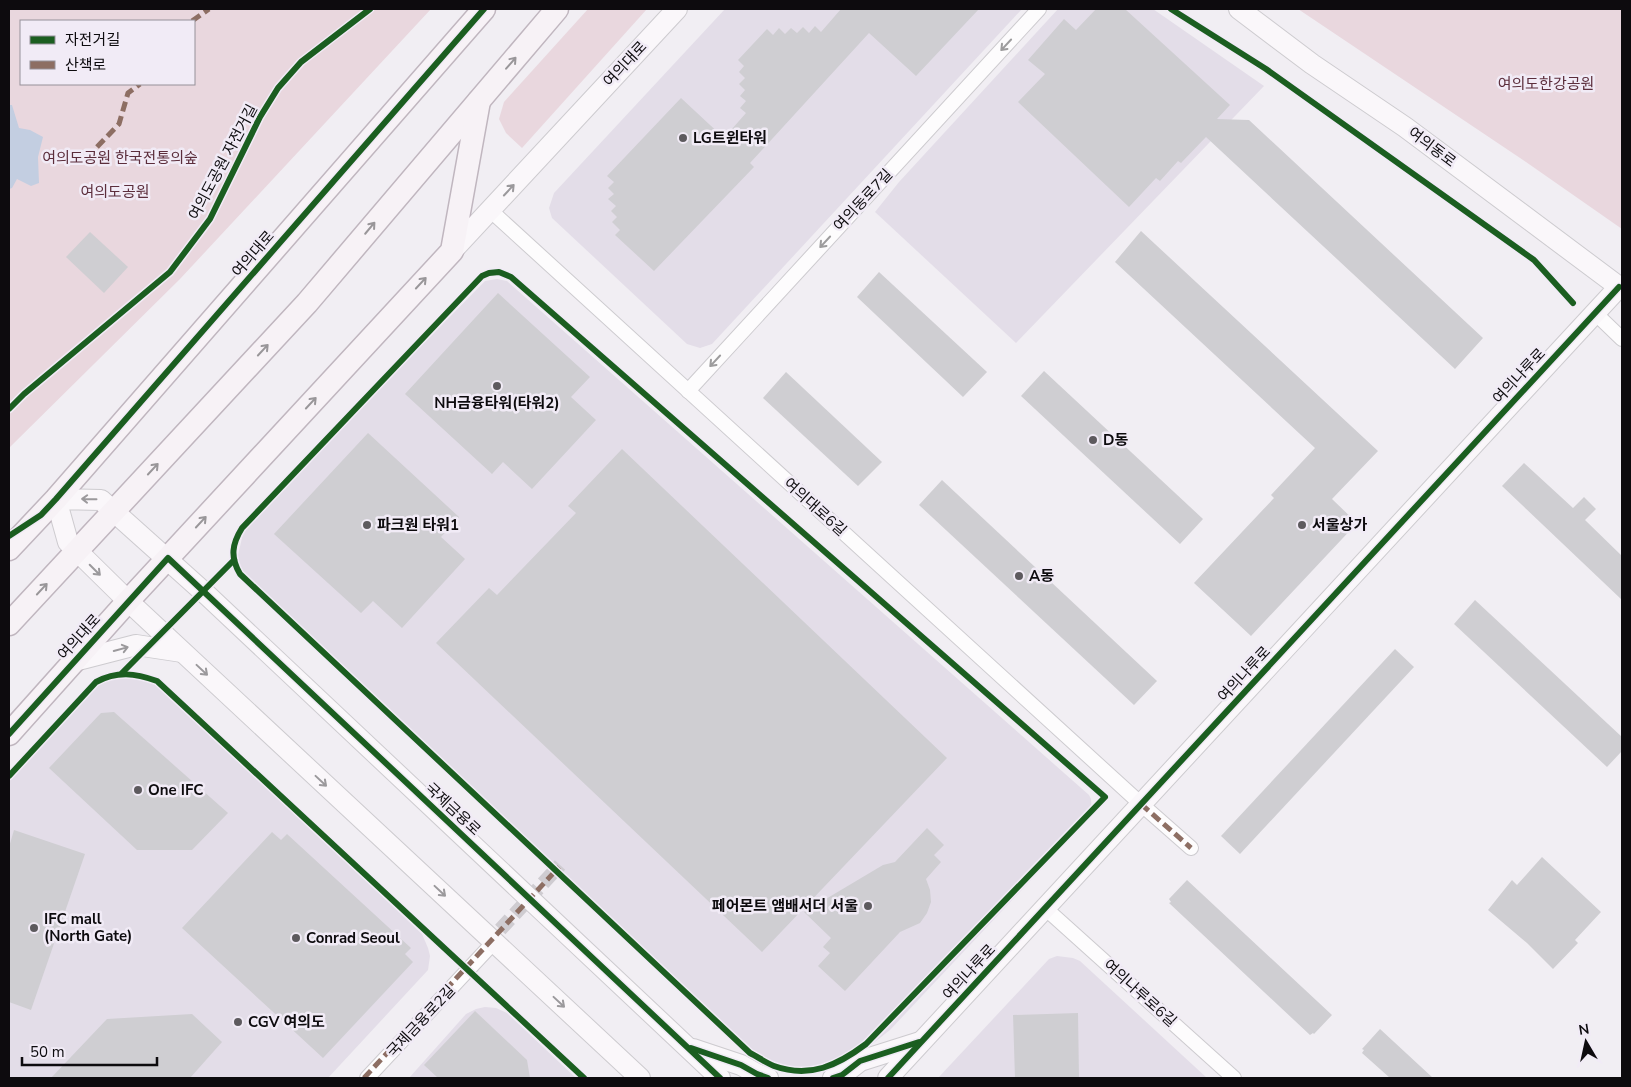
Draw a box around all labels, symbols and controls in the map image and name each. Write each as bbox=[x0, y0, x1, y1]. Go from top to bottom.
legend bbox=[20, 20, 195, 85]
text: 자전거길 bbox=[65, 30, 120, 50]
street label: 여의대로 bbox=[599, 37, 651, 91]
one-way arrow bbox=[1000, 38, 1012, 51]
text: 산책로 bbox=[65, 55, 106, 75]
one-way arrow bbox=[505, 56, 516, 69]
park label: 여의도한강공원 bbox=[1498, 74, 1594, 94]
street label: 여의도공원 자전거길 bbox=[184, 101, 262, 223]
street label: 여의동로 bbox=[1404, 122, 1460, 172]
place label: LG트윈타워 bbox=[693, 128, 767, 148]
marker: LG트윈타워 bbox=[677, 132, 689, 144]
park label: 여의도공원 한국전통의숲 bbox=[42, 148, 198, 168]
street label: 여의동로7길 bbox=[829, 165, 897, 235]
park label: 여의도공원 bbox=[80, 182, 150, 202]
one-way arrow bbox=[503, 183, 515, 196]
one-way arrow bbox=[365, 222, 376, 235]
street label: 여의대로 bbox=[227, 227, 279, 281]
one-way arrow bbox=[819, 235, 831, 248]
one-way arrow bbox=[416, 277, 427, 290]
one-way arrow bbox=[257, 344, 269, 357]
street label: 여의나루로 bbox=[1488, 344, 1550, 408]
one-way arrow bbox=[709, 355, 721, 368]
marker: NH금융타워(타워2) bbox=[491, 380, 503, 392]
place label: NH금융타워(타워2) bbox=[434, 393, 560, 413]
one-way arrow bbox=[305, 396, 317, 409]
place label: D동 bbox=[1103, 430, 1128, 450]
marker: D동 bbox=[1087, 434, 1099, 446]
one-way arrow bbox=[147, 463, 159, 476]
street label: 여의대로6길 bbox=[779, 473, 851, 541]
one-way arrow bbox=[81, 494, 97, 504]
place label: 파크원 타워1 bbox=[377, 515, 459, 535]
place label: 서울상가 bbox=[1312, 515, 1367, 535]
one-way arrow bbox=[195, 516, 207, 528]
marker: 파크원 타워1 bbox=[361, 519, 373, 531]
marker: 서울상가 bbox=[1296, 519, 1308, 531]
one-way arrow bbox=[89, 563, 101, 575]
place label: A동 bbox=[1029, 566, 1054, 586]
marker: A동 bbox=[1013, 570, 1025, 582]
one-way arrow bbox=[36, 582, 48, 595]
street label: 여의대로 bbox=[53, 610, 105, 664]
street label: 여의나루로 bbox=[1213, 642, 1275, 706]
one-way arrow bbox=[113, 644, 129, 653]
one-way arrow bbox=[195, 664, 208, 676]
one-way arrow bbox=[315, 775, 327, 787]
street label: 국제금융로 bbox=[421, 778, 485, 840]
place label: One IFC bbox=[148, 780, 203, 800]
marker: One IFC bbox=[132, 784, 144, 796]
one-way arrow bbox=[434, 885, 447, 897]
place label: 페어몬트 앰배서더 서울 bbox=[712, 896, 858, 916]
marker: 페어몬트 앰배서더 서울 bbox=[862, 900, 874, 912]
place label: IFC mall (North Gate) bbox=[44, 909, 132, 946]
marker: IFC mall (North Gate) bbox=[28, 922, 40, 934]
place label: Conrad Seoul bbox=[306, 928, 400, 948]
marker: Conrad Seoul bbox=[290, 932, 302, 944]
street label: 여의나루로 bbox=[938, 940, 1000, 1004]
street label: 여의나루로6길 bbox=[1099, 955, 1181, 1031]
street label: 국제금융로2길 bbox=[382, 981, 460, 1061]
one-way arrow bbox=[553, 996, 565, 1008]
place label: CGV 여의도 bbox=[248, 1012, 325, 1032]
marker: CGV 여의도 bbox=[232, 1016, 244, 1028]
north arrow bbox=[1561, 1017, 1611, 1067]
text: N bbox=[1577, 1019, 1591, 1040]
scale bar bbox=[22, 1034, 158, 1066]
text: 50 m bbox=[30, 1042, 65, 1062]

